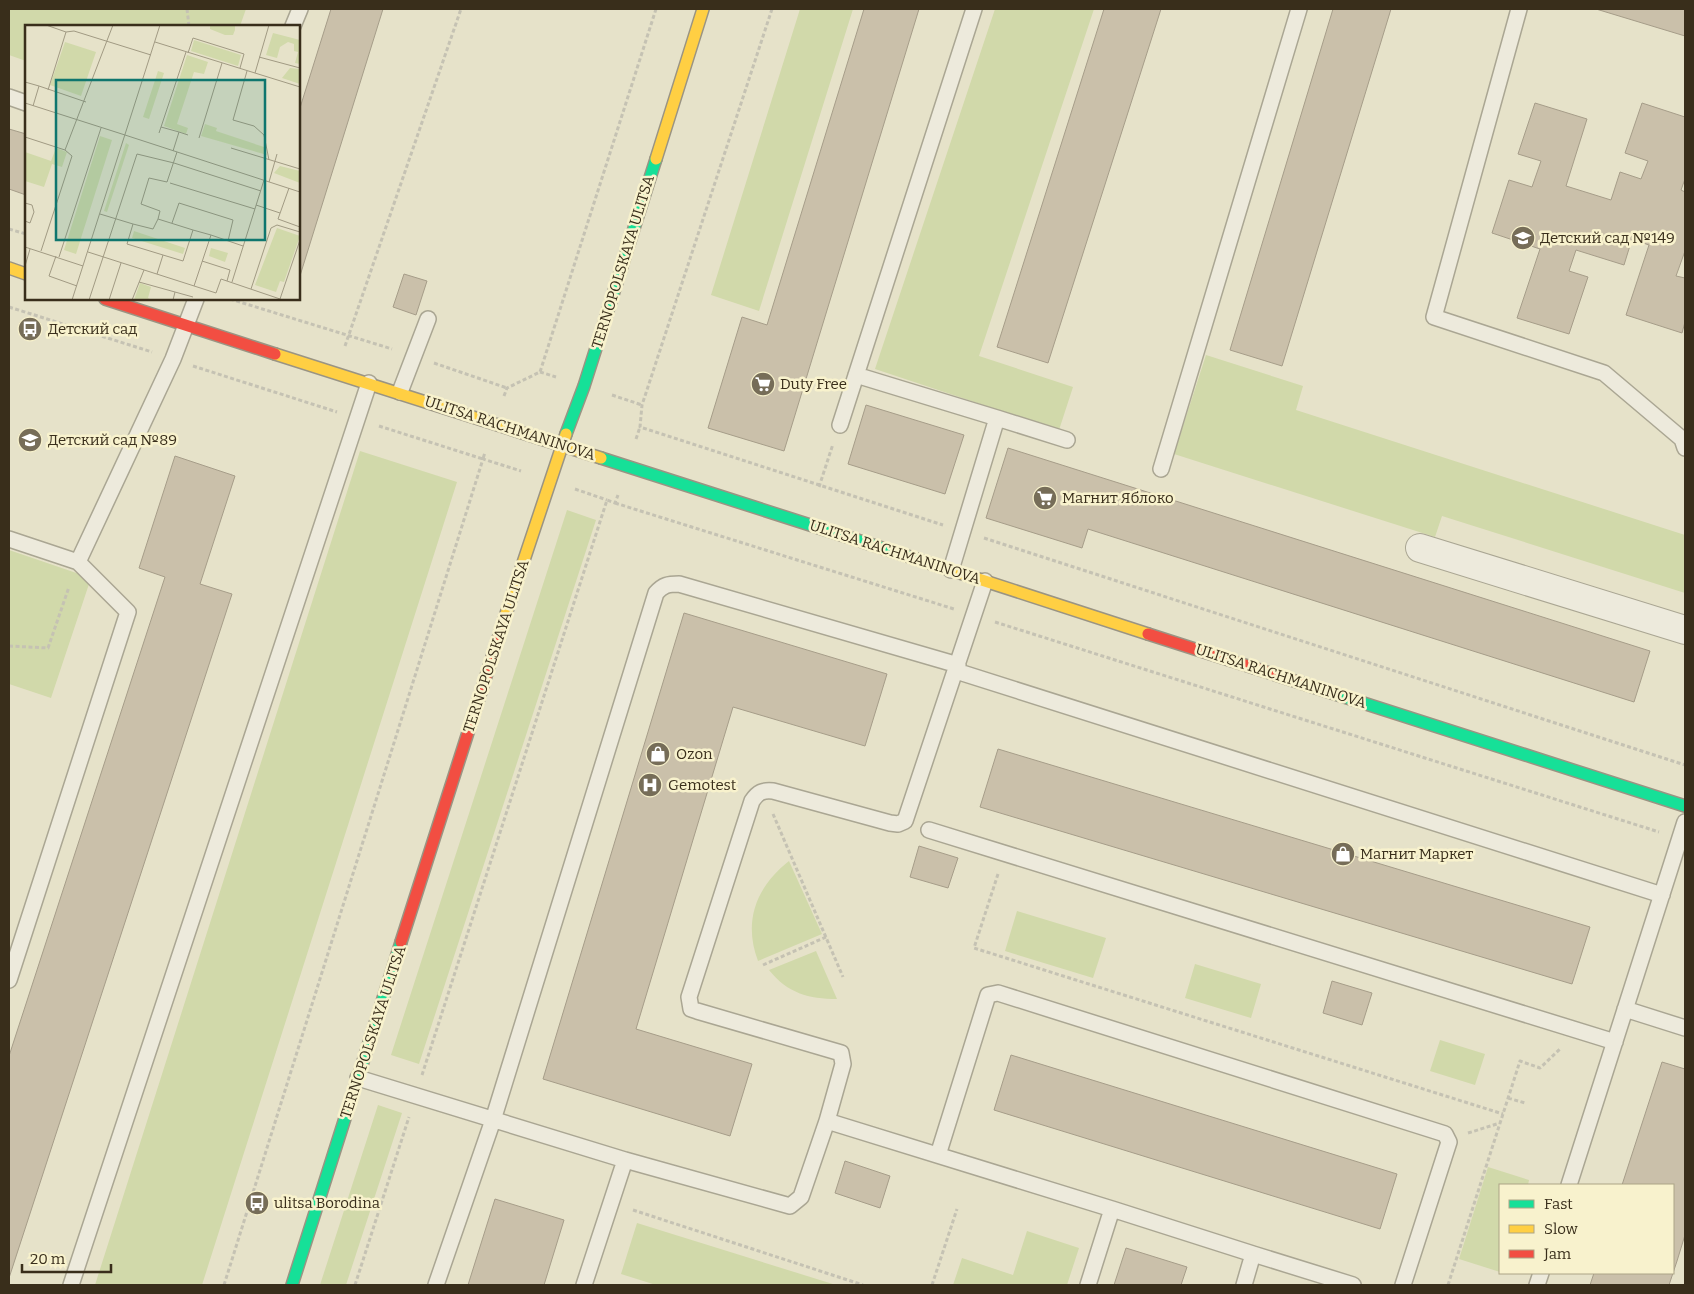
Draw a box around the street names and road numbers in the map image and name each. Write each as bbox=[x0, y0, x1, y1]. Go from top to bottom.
street label: TERNOPOLSKAYA ULITSA bbox=[588, 173, 658, 351]
street label: ULITSA RACHMANINOVA bbox=[422, 392, 598, 464]
street label: ULITSA RACHMANINOVA bbox=[807, 516, 983, 588]
street label: TERNOPOLSKAYA ULITSA bbox=[460, 557, 533, 735]
street label: ULITSA RACHMANINOVA bbox=[1193, 640, 1369, 712]
street label: TERNOPOLSKAYA ULITSA bbox=[337, 943, 410, 1121]

